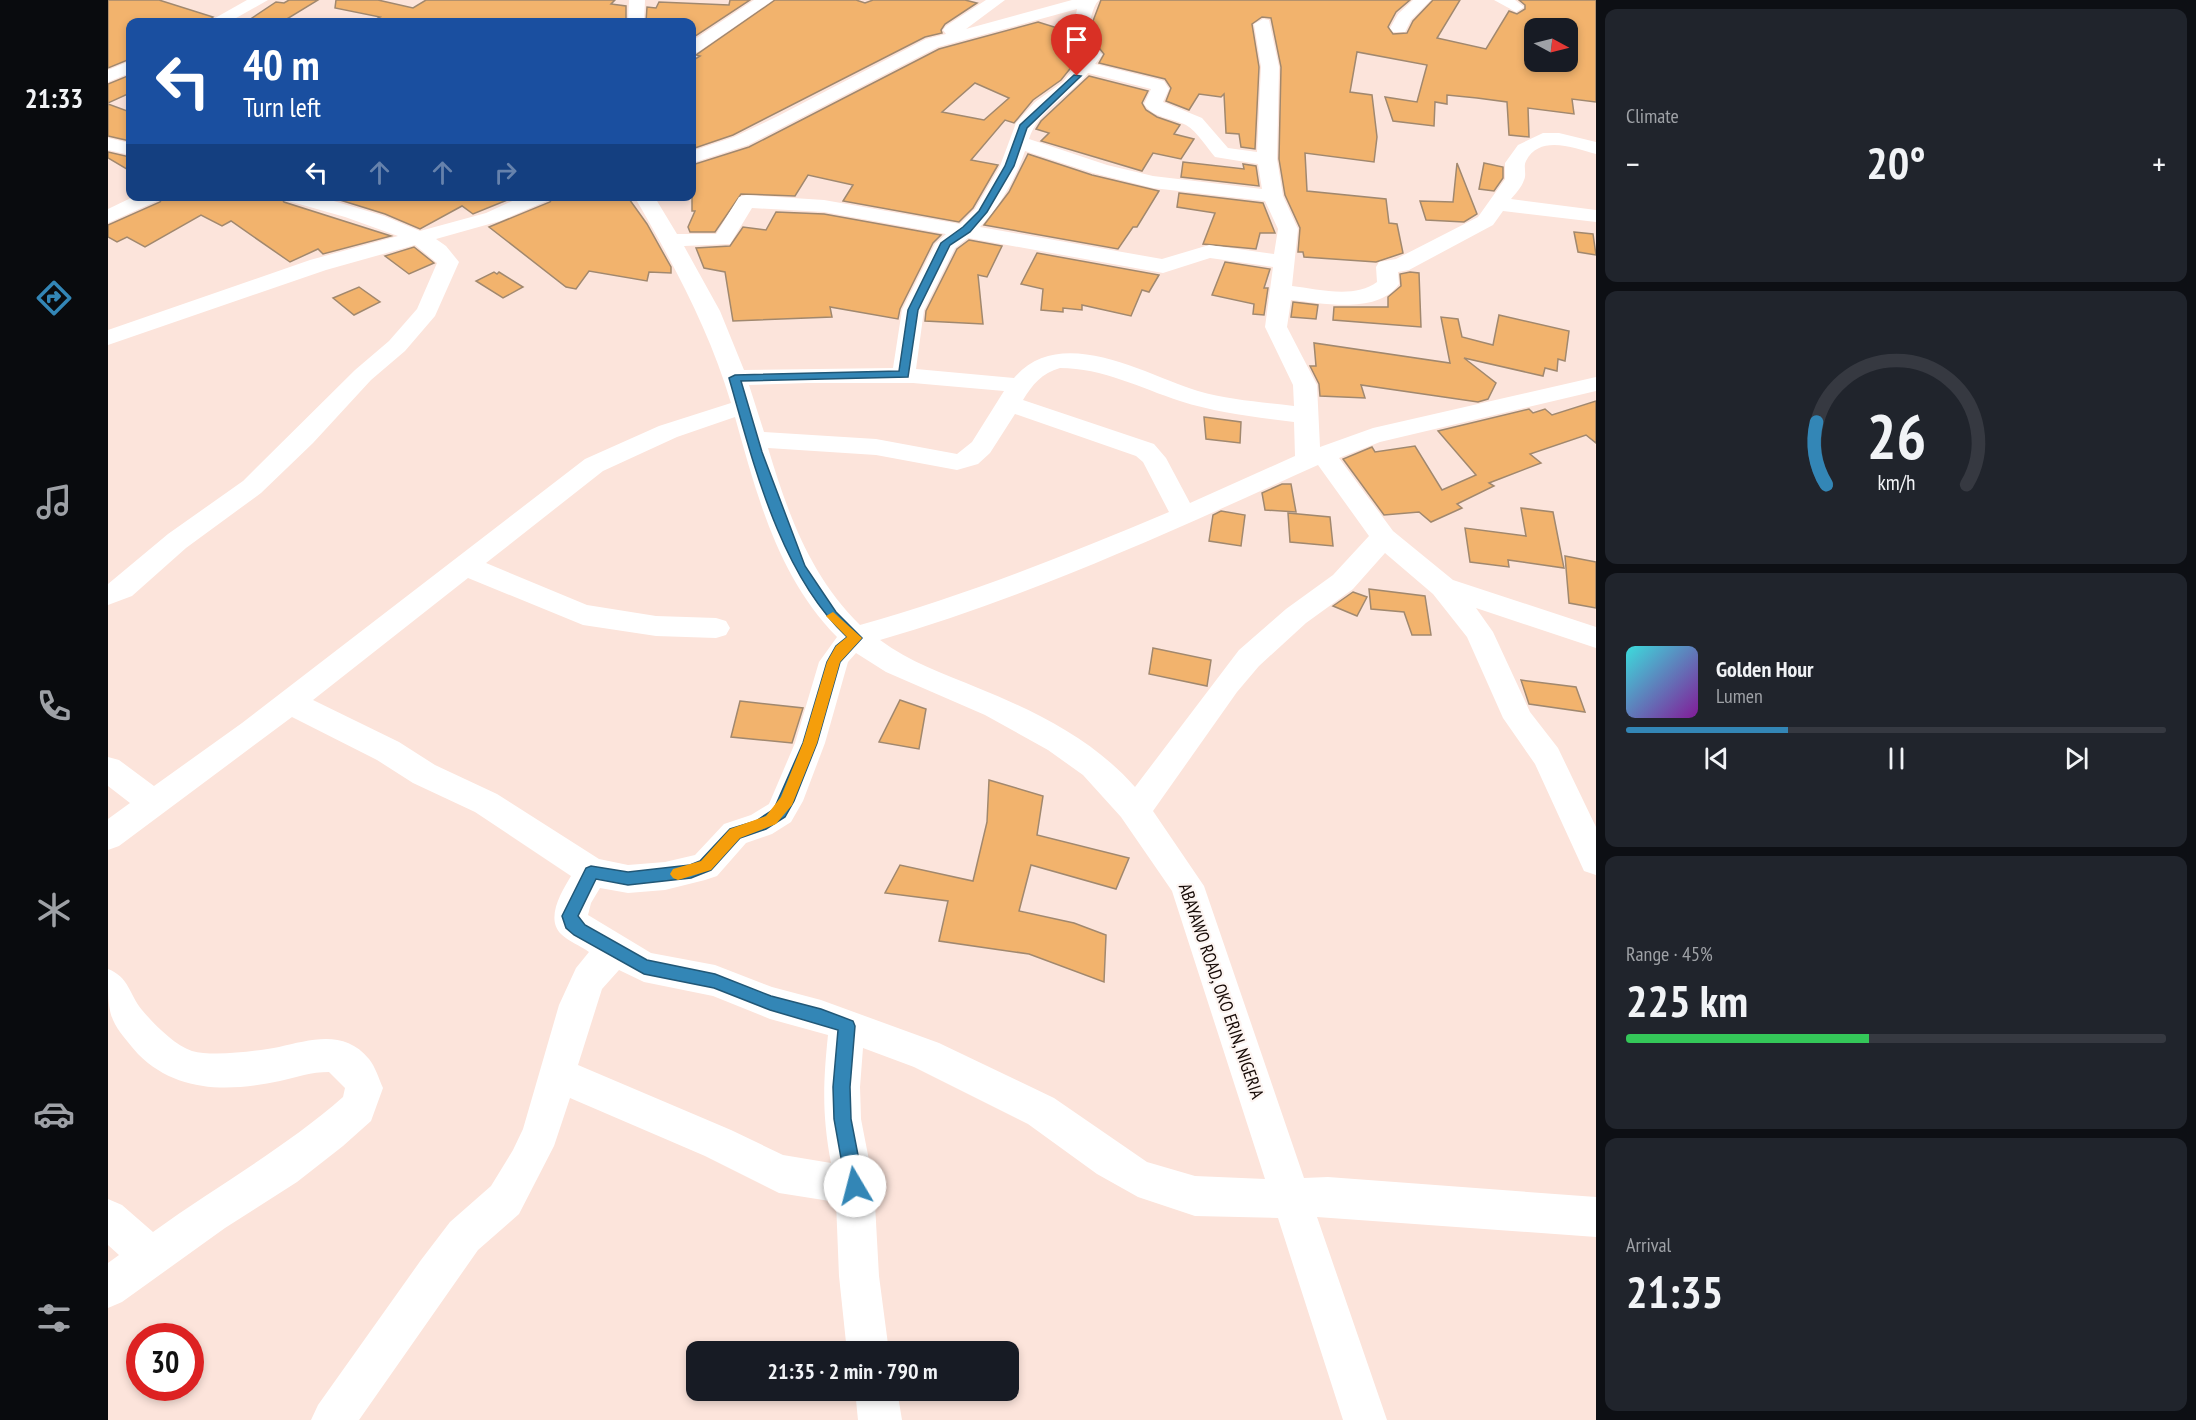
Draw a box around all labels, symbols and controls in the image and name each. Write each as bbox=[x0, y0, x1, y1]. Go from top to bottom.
pin bbox=[1051, 14, 1102, 76]
north arrow bbox=[1524, 18, 1578, 72]
map controls bbox=[1524, 18, 1578, 72]
icon: arrive bbox=[1060, 23, 1093, 56]
text: 40 m bbox=[243, 37, 320, 92]
icon: left bbox=[144, 42, 222, 120]
text: 21:33 bbox=[25, 81, 83, 115]
text: Turn left bbox=[243, 90, 321, 124]
text: Climate bbox=[1626, 103, 1679, 129]
text: 20° bbox=[1866, 133, 1926, 191]
text: − bbox=[1626, 142, 1640, 185]
text: + bbox=[2152, 142, 2166, 185]
icon: left bbox=[300, 156, 333, 189]
icon: ahead bbox=[363, 156, 396, 189]
icon: ahead bbox=[426, 156, 459, 189]
icon: right bbox=[489, 156, 522, 189]
icon: directions bbox=[33, 277, 75, 319]
text: 26 bbox=[1866, 395, 1926, 476]
text: km/h bbox=[1877, 468, 1915, 496]
icon: music bbox=[33, 481, 75, 523]
text: Golden Hour bbox=[1716, 655, 1814, 683]
text: Lumen bbox=[1716, 683, 1763, 709]
icon: phone bbox=[33, 685, 75, 727]
icon: previous bbox=[1700, 742, 1733, 775]
icon: pause bbox=[1880, 742, 1913, 775]
icon: next bbox=[2060, 742, 2093, 775]
street label: ABAYAWO ROAD, OKO ERIN, NIGERIA bbox=[1174, 880, 1269, 1102]
icon: climate bbox=[33, 889, 75, 931]
text: Range · 45% bbox=[1626, 941, 1713, 967]
text: 225 km bbox=[1626, 971, 1748, 1029]
icon: car bbox=[33, 1093, 75, 1135]
position arrow bbox=[823, 1154, 887, 1218]
text: Arrival bbox=[1626, 1232, 1671, 1258]
text: 21:35 bbox=[1626, 1262, 1723, 1320]
icon: filters bbox=[33, 1297, 75, 1339]
speed limit sign: 30 bbox=[126, 1323, 204, 1401]
text: 21:35 · 2 min · 790 m bbox=[767, 1357, 938, 1385]

